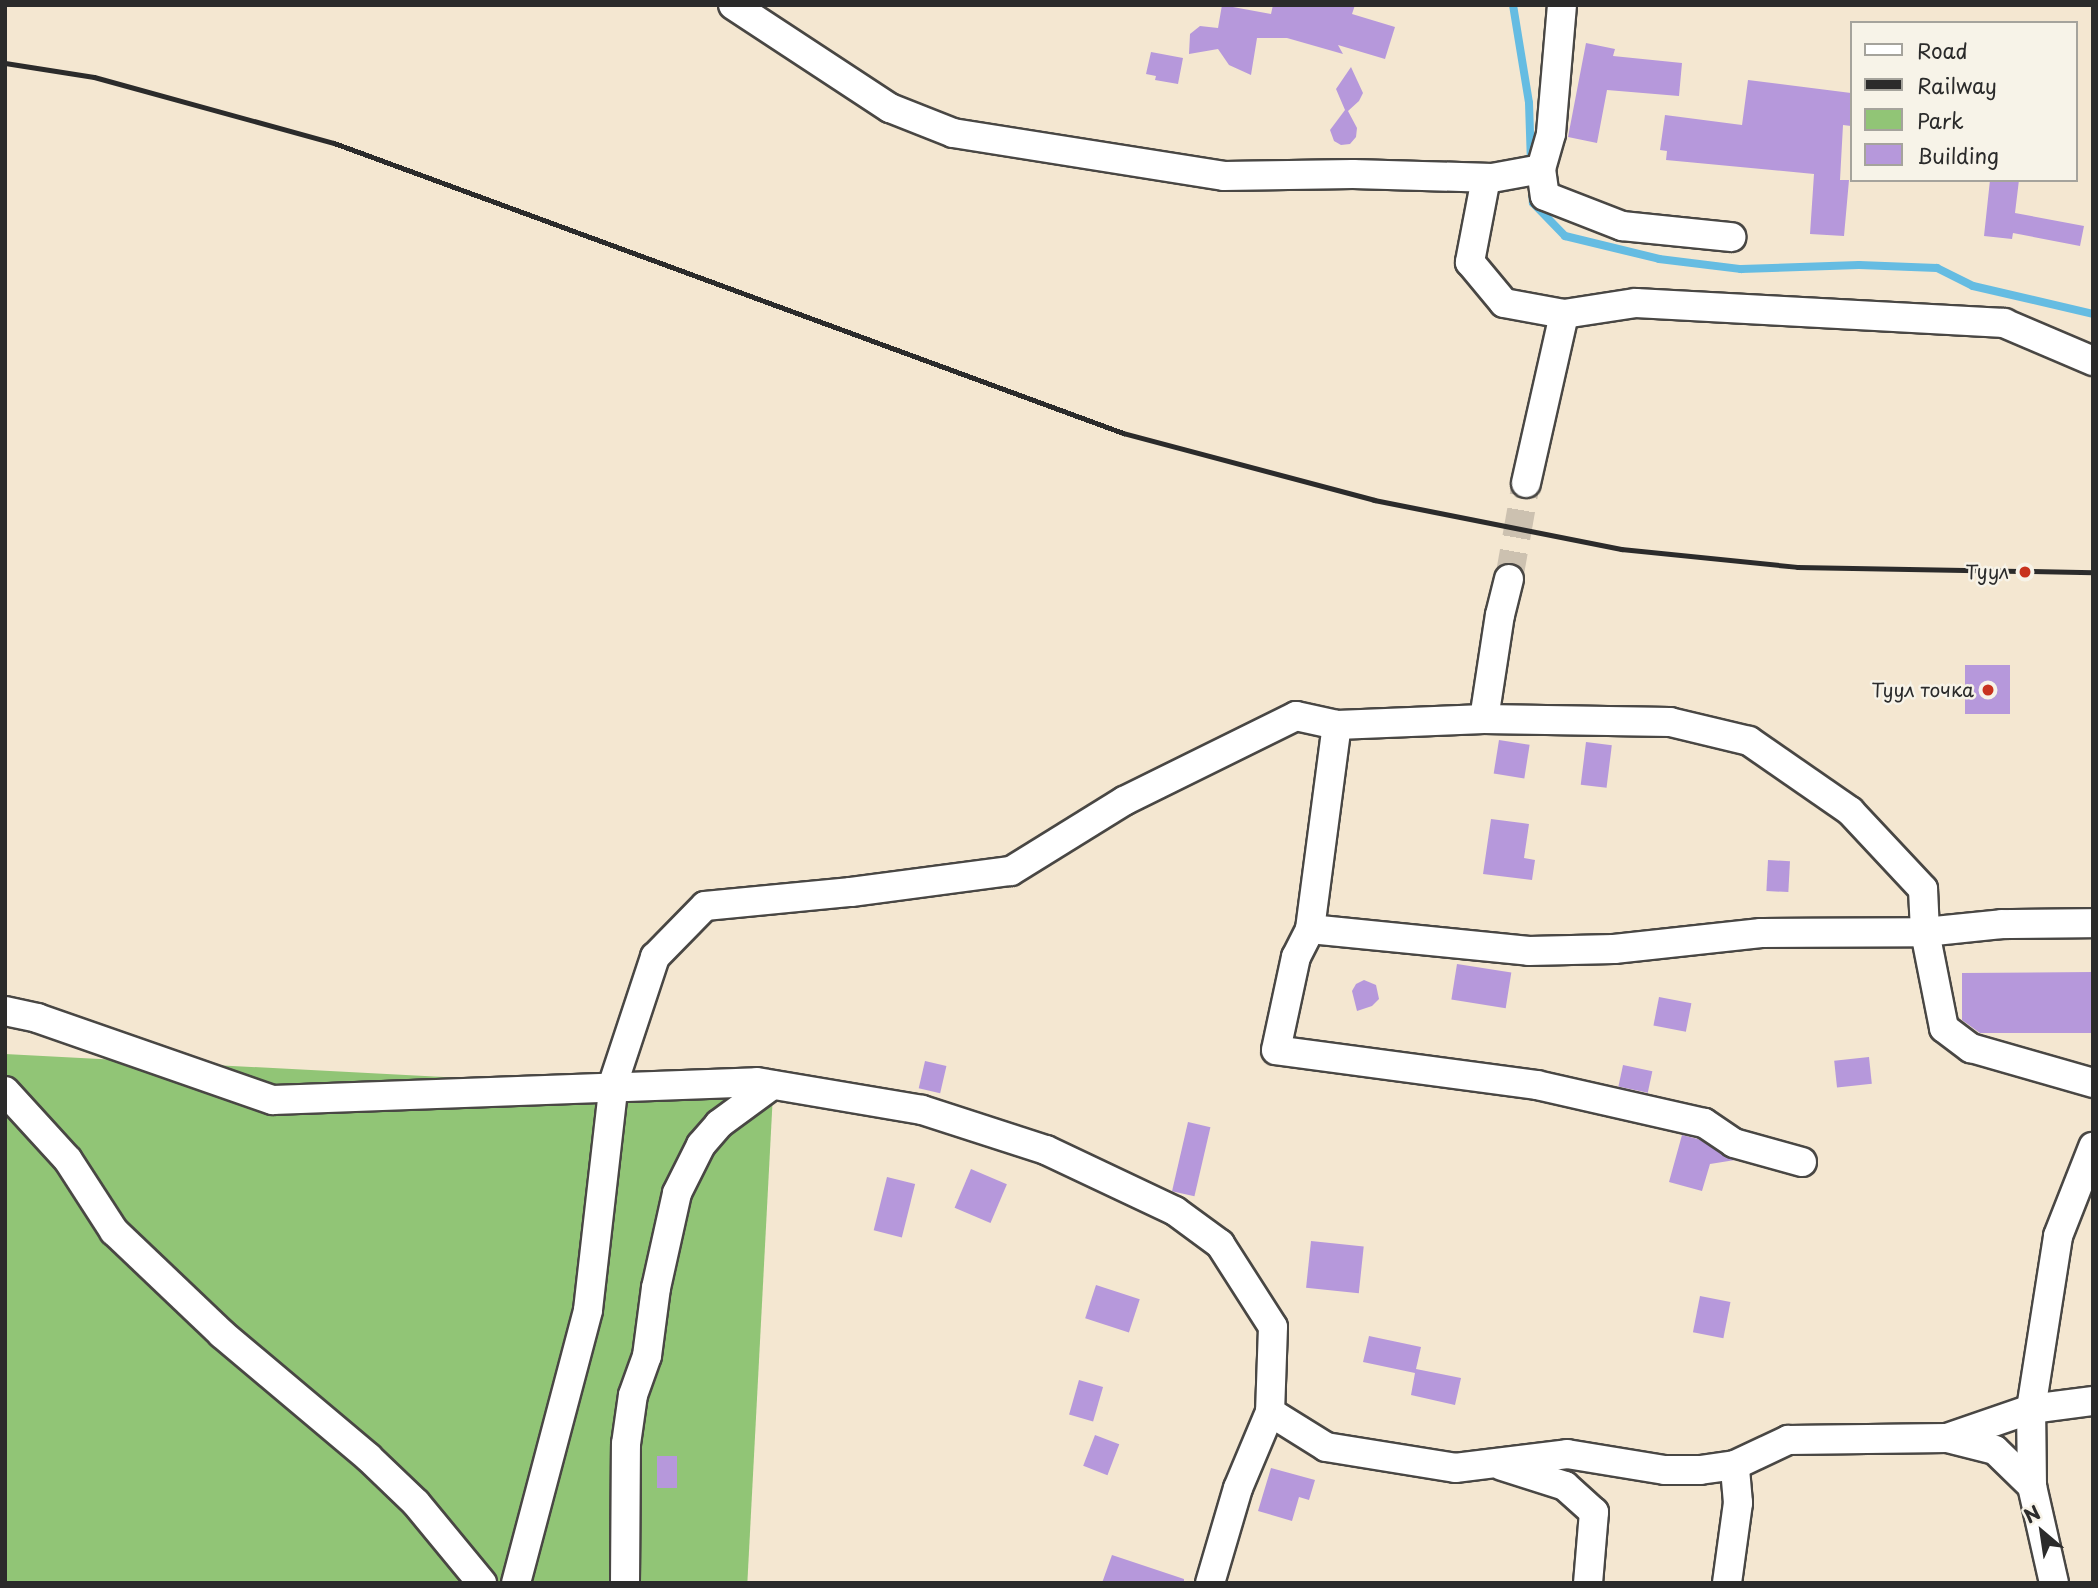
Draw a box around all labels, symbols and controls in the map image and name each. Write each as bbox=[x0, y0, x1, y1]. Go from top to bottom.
legend bbox=[1850, 21, 2077, 182]
text: Road bbox=[1917, 34, 1968, 66]
text: Railway bbox=[1917, 69, 1997, 101]
text: Park bbox=[1917, 104, 1964, 136]
text: Building bbox=[1917, 139, 1999, 171]
place label: Туул bbox=[1965, 561, 2009, 583]
marker: Туул bbox=[2015, 562, 2035, 582]
place label: Туул точка bbox=[1871, 679, 1974, 701]
marker: Туул точка bbox=[1980, 682, 1996, 698]
north arrow bbox=[2007, 1497, 2077, 1567]
text: N bbox=[2018, 1498, 2045, 1530]

